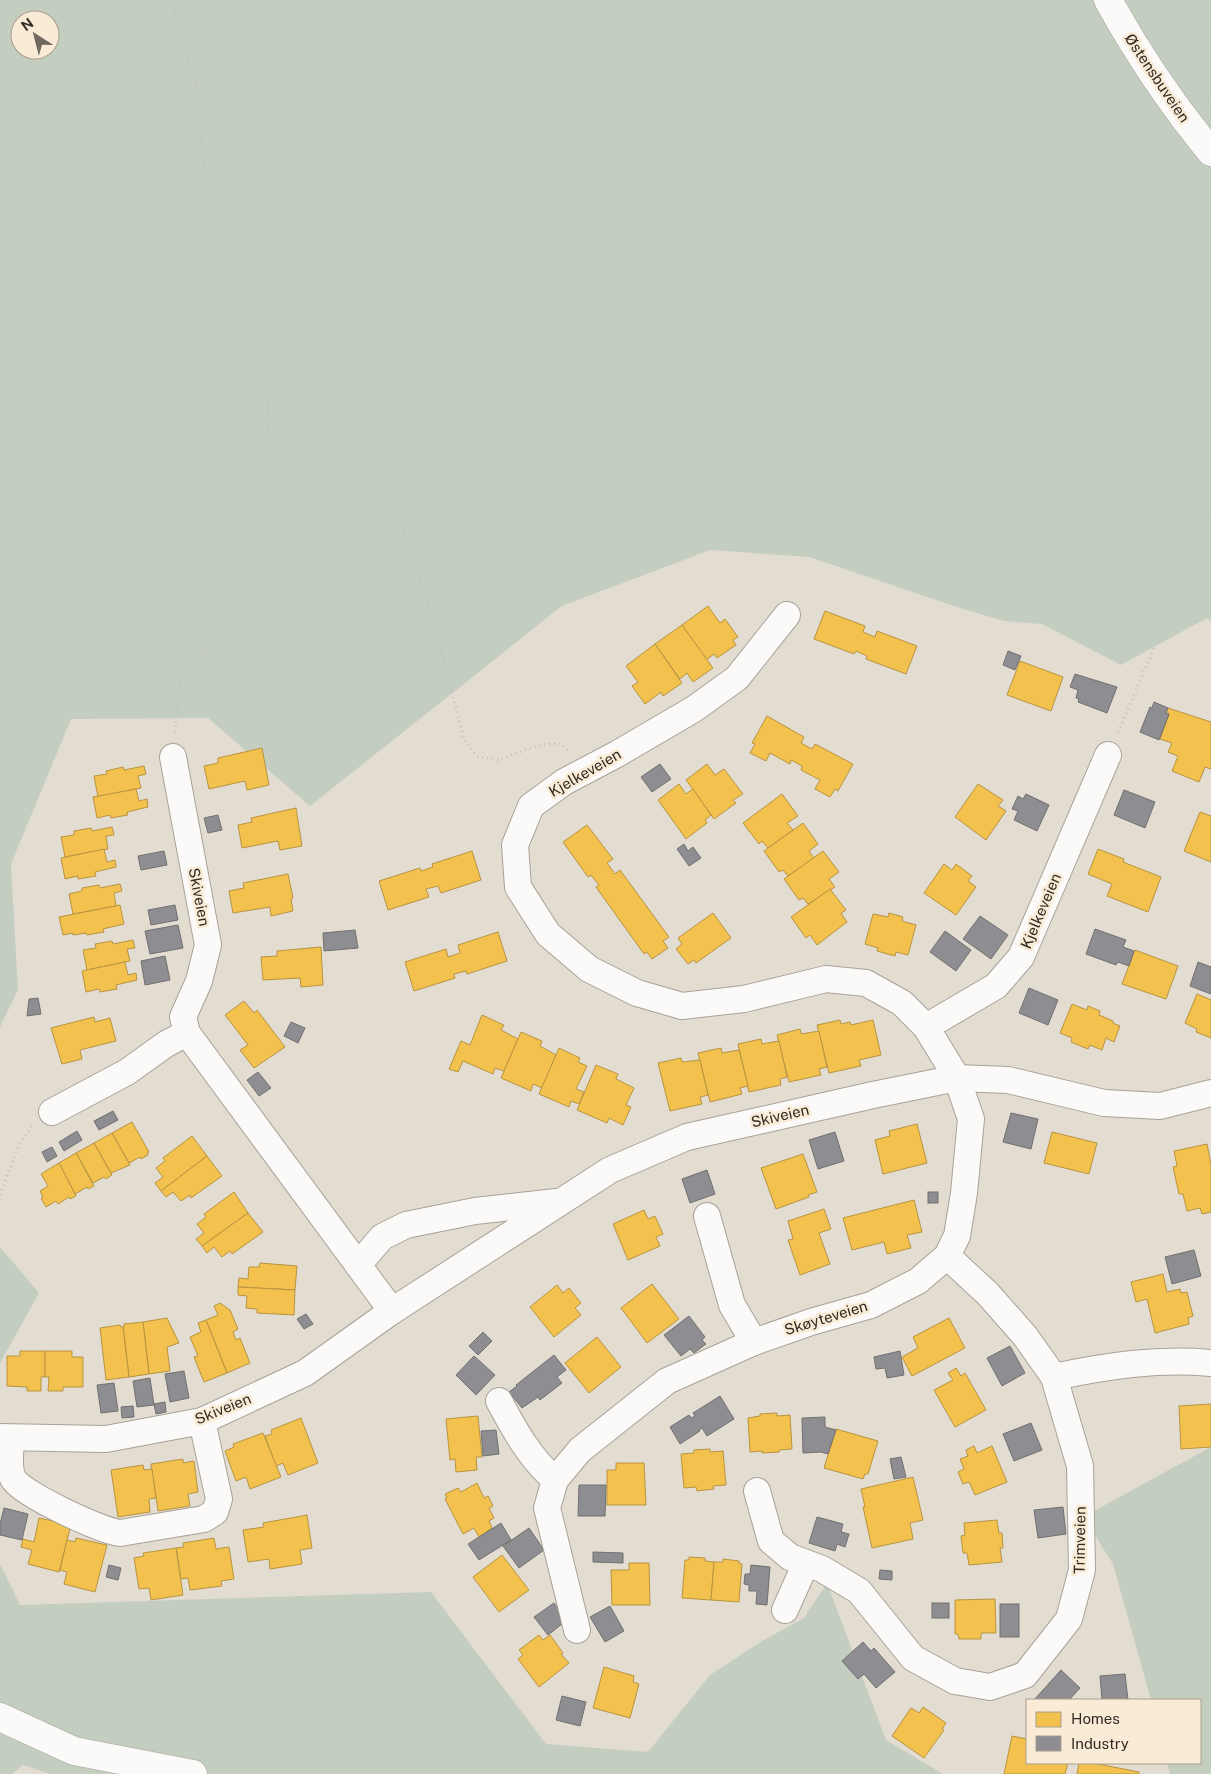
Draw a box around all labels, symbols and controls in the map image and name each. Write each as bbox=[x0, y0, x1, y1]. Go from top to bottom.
north arrow bbox=[10, 10, 60, 60]
text: N bbox=[18, 15, 36, 34]
street label: Østensbuveien bbox=[1121, 30, 1193, 125]
street label: Kjelkeveien bbox=[546, 745, 624, 800]
street label: Skiveien bbox=[186, 866, 213, 927]
street label: Kjelkeveien bbox=[1017, 871, 1064, 951]
street label: Skiveien bbox=[749, 1101, 811, 1130]
street label: Skøyteveien bbox=[782, 1297, 869, 1338]
street label: Skiveien bbox=[192, 1390, 253, 1427]
street label: Trimveien bbox=[1070, 1506, 1089, 1574]
legend bbox=[1026, 1699, 1201, 1764]
text: Homes bbox=[1071, 1710, 1120, 1727]
text: Industry bbox=[1071, 1735, 1129, 1752]

